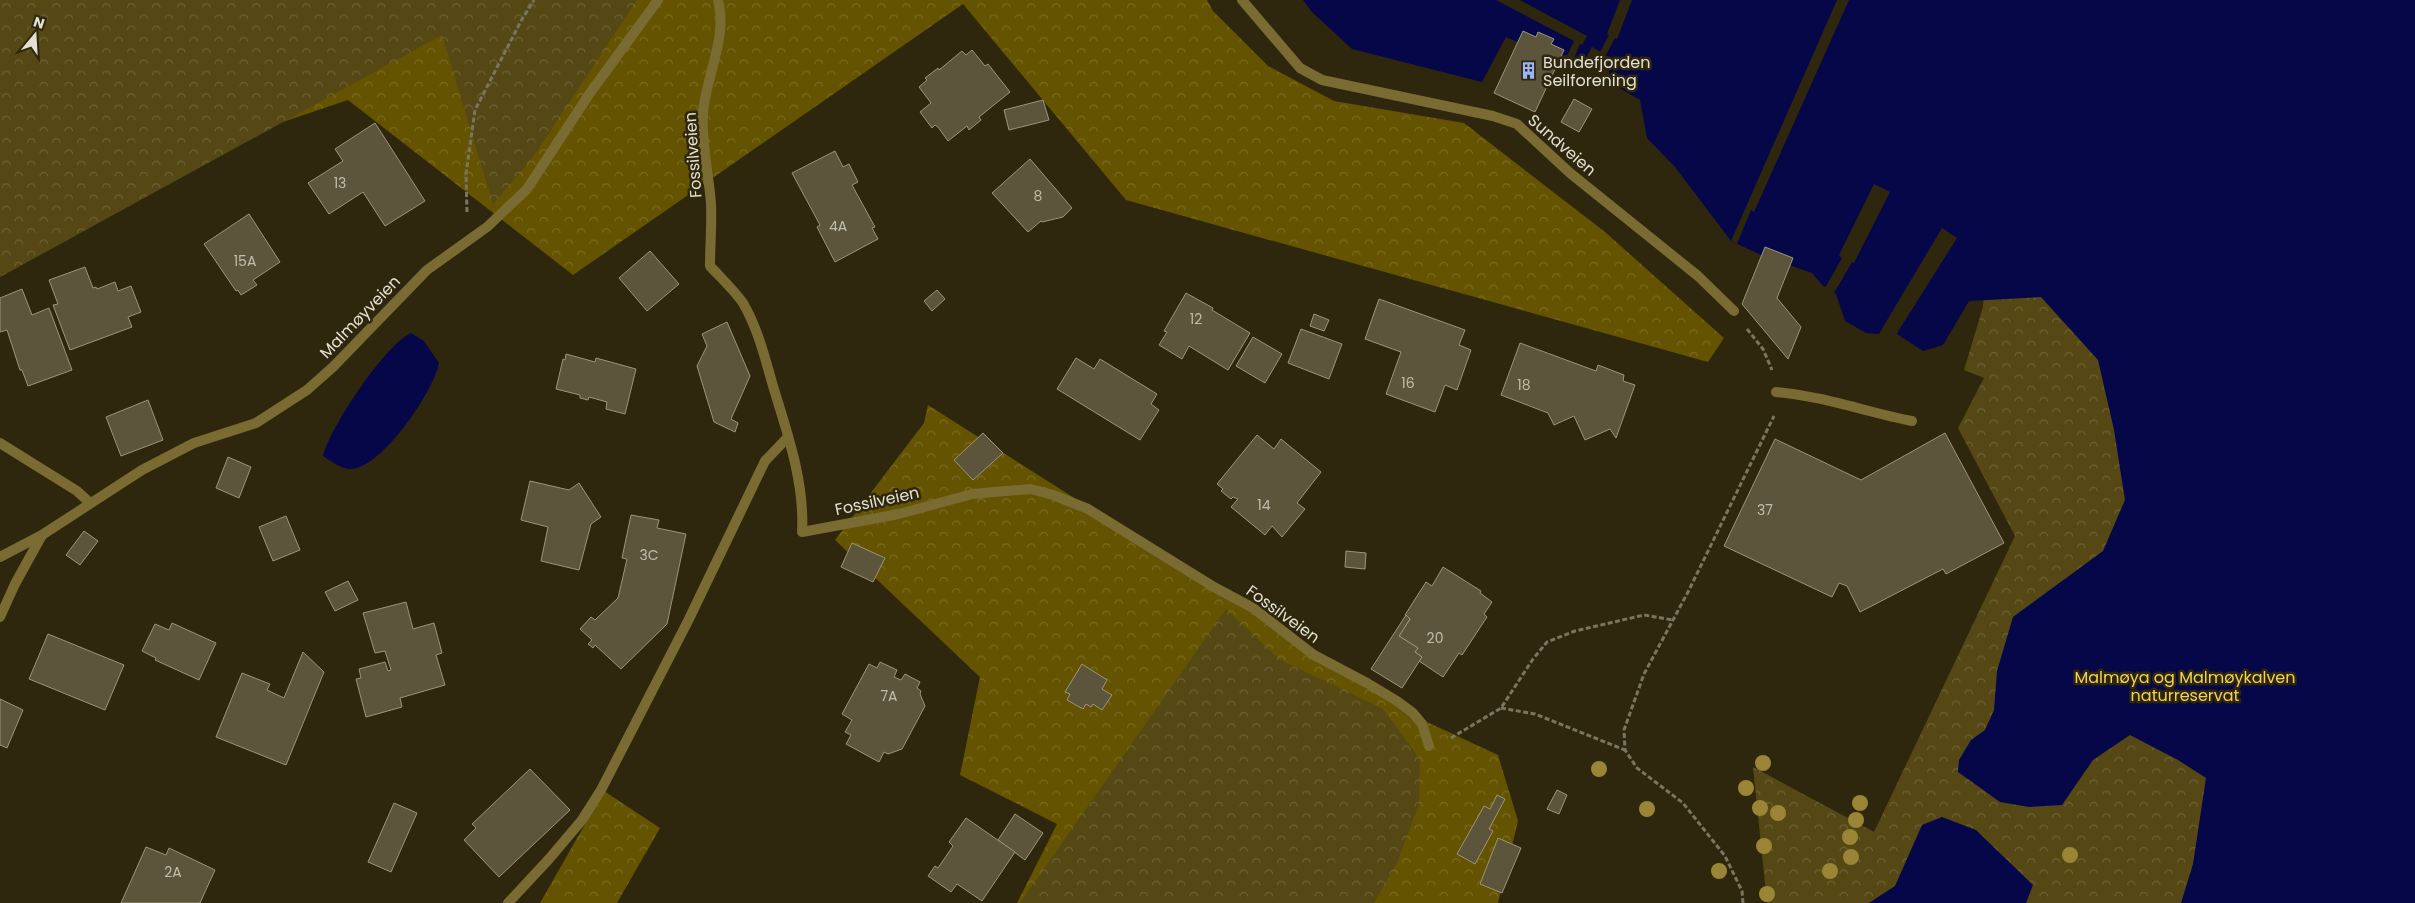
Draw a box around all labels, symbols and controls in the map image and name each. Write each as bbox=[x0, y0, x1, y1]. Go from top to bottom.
north arrow bbox=[10, 10, 60, 60]
text: N bbox=[31, 11, 47, 34]
place label: Bundefjorden Seilforening bbox=[1543, 51, 1650, 92]
building icon: Bundefjorden Seilforening bbox=[1519, 61, 1539, 81]
street label: Sundveien bbox=[1523, 109, 1601, 181]
street label: Fossilveien bbox=[679, 111, 707, 199]
house number: 13 bbox=[334, 173, 346, 193]
house number: 8 bbox=[1034, 186, 1043, 206]
house number: 4A bbox=[829, 216, 847, 236]
house number: 15A bbox=[234, 251, 256, 271]
street label: Malmøyveien bbox=[314, 270, 406, 364]
house number: 12 bbox=[1190, 309, 1202, 329]
house number: 16 bbox=[1401, 373, 1415, 393]
house number: 18 bbox=[1517, 375, 1531, 395]
street label: Fossilveien bbox=[833, 481, 921, 521]
house number: 14 bbox=[1257, 495, 1271, 515]
house number: 37 bbox=[1757, 500, 1773, 520]
house number: 3C bbox=[639, 545, 659, 565]
street label: Fossilveien bbox=[1242, 579, 1324, 649]
house number: 20 bbox=[1427, 628, 1443, 648]
park label: Malmøya og Malmøykalven naturreservat bbox=[2074, 666, 2296, 707]
house number: 7A bbox=[880, 686, 898, 706]
house number: 2A bbox=[164, 862, 182, 882]

